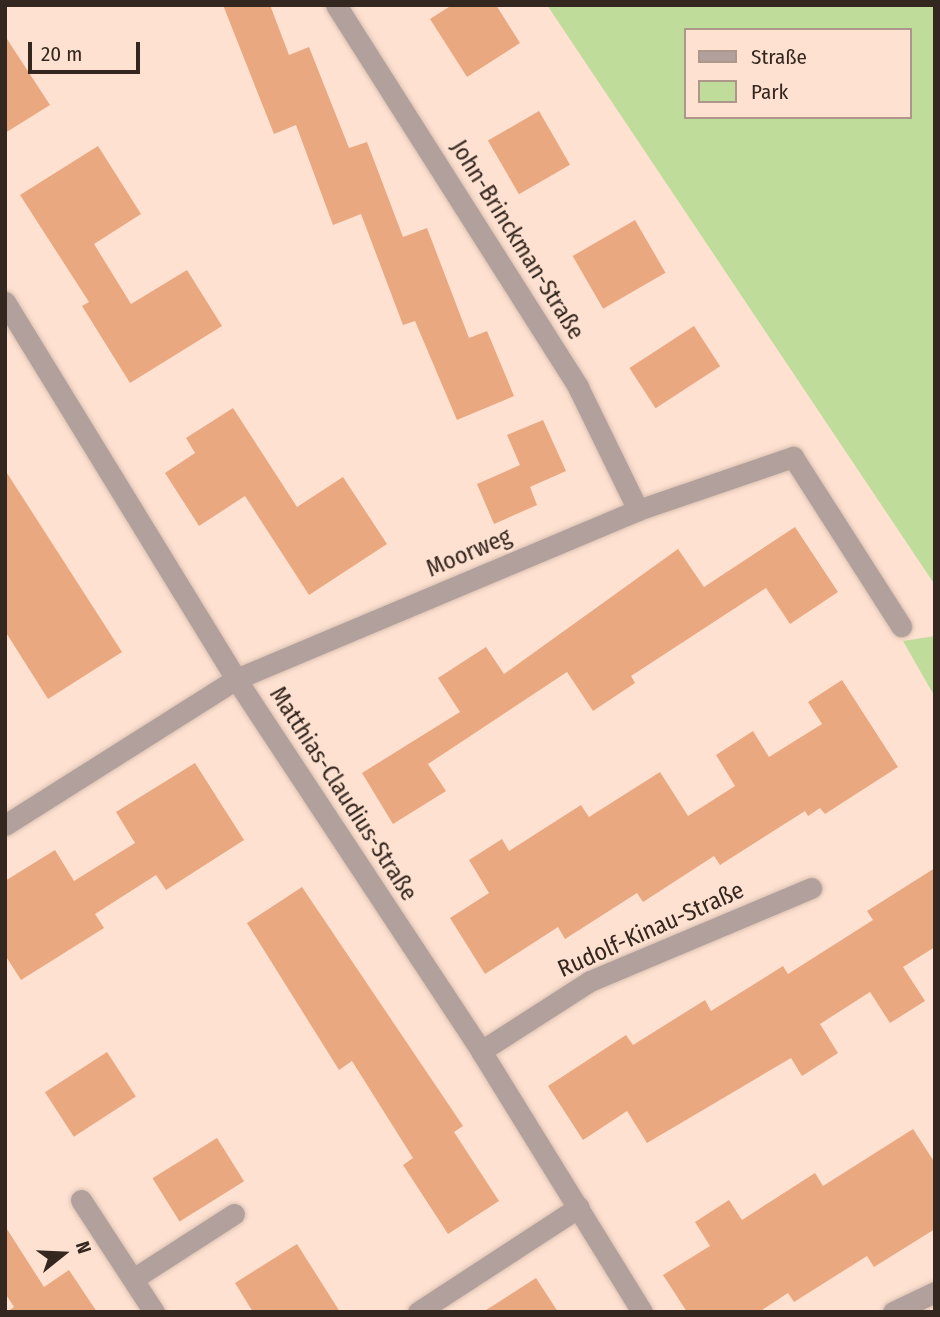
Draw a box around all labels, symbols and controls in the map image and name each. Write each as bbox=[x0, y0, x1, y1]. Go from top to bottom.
scale bar bbox=[32, 28, 144, 72]
legend bbox=[684, 28, 912, 119]
text: 20 m bbox=[41, 41, 82, 67]
text: Straße bbox=[751, 44, 807, 70]
text: Park bbox=[751, 79, 788, 105]
street label: John-Brinckman-Straße bbox=[444, 135, 590, 345]
street label: Moorweg bbox=[422, 522, 516, 584]
street label: Matthias-Claudius-Straße bbox=[263, 682, 423, 906]
street label: Rudolf-Kinau-Straße bbox=[554, 876, 748, 984]
north arrow bbox=[28, 1219, 98, 1289]
text: N bbox=[71, 1238, 96, 1256]

